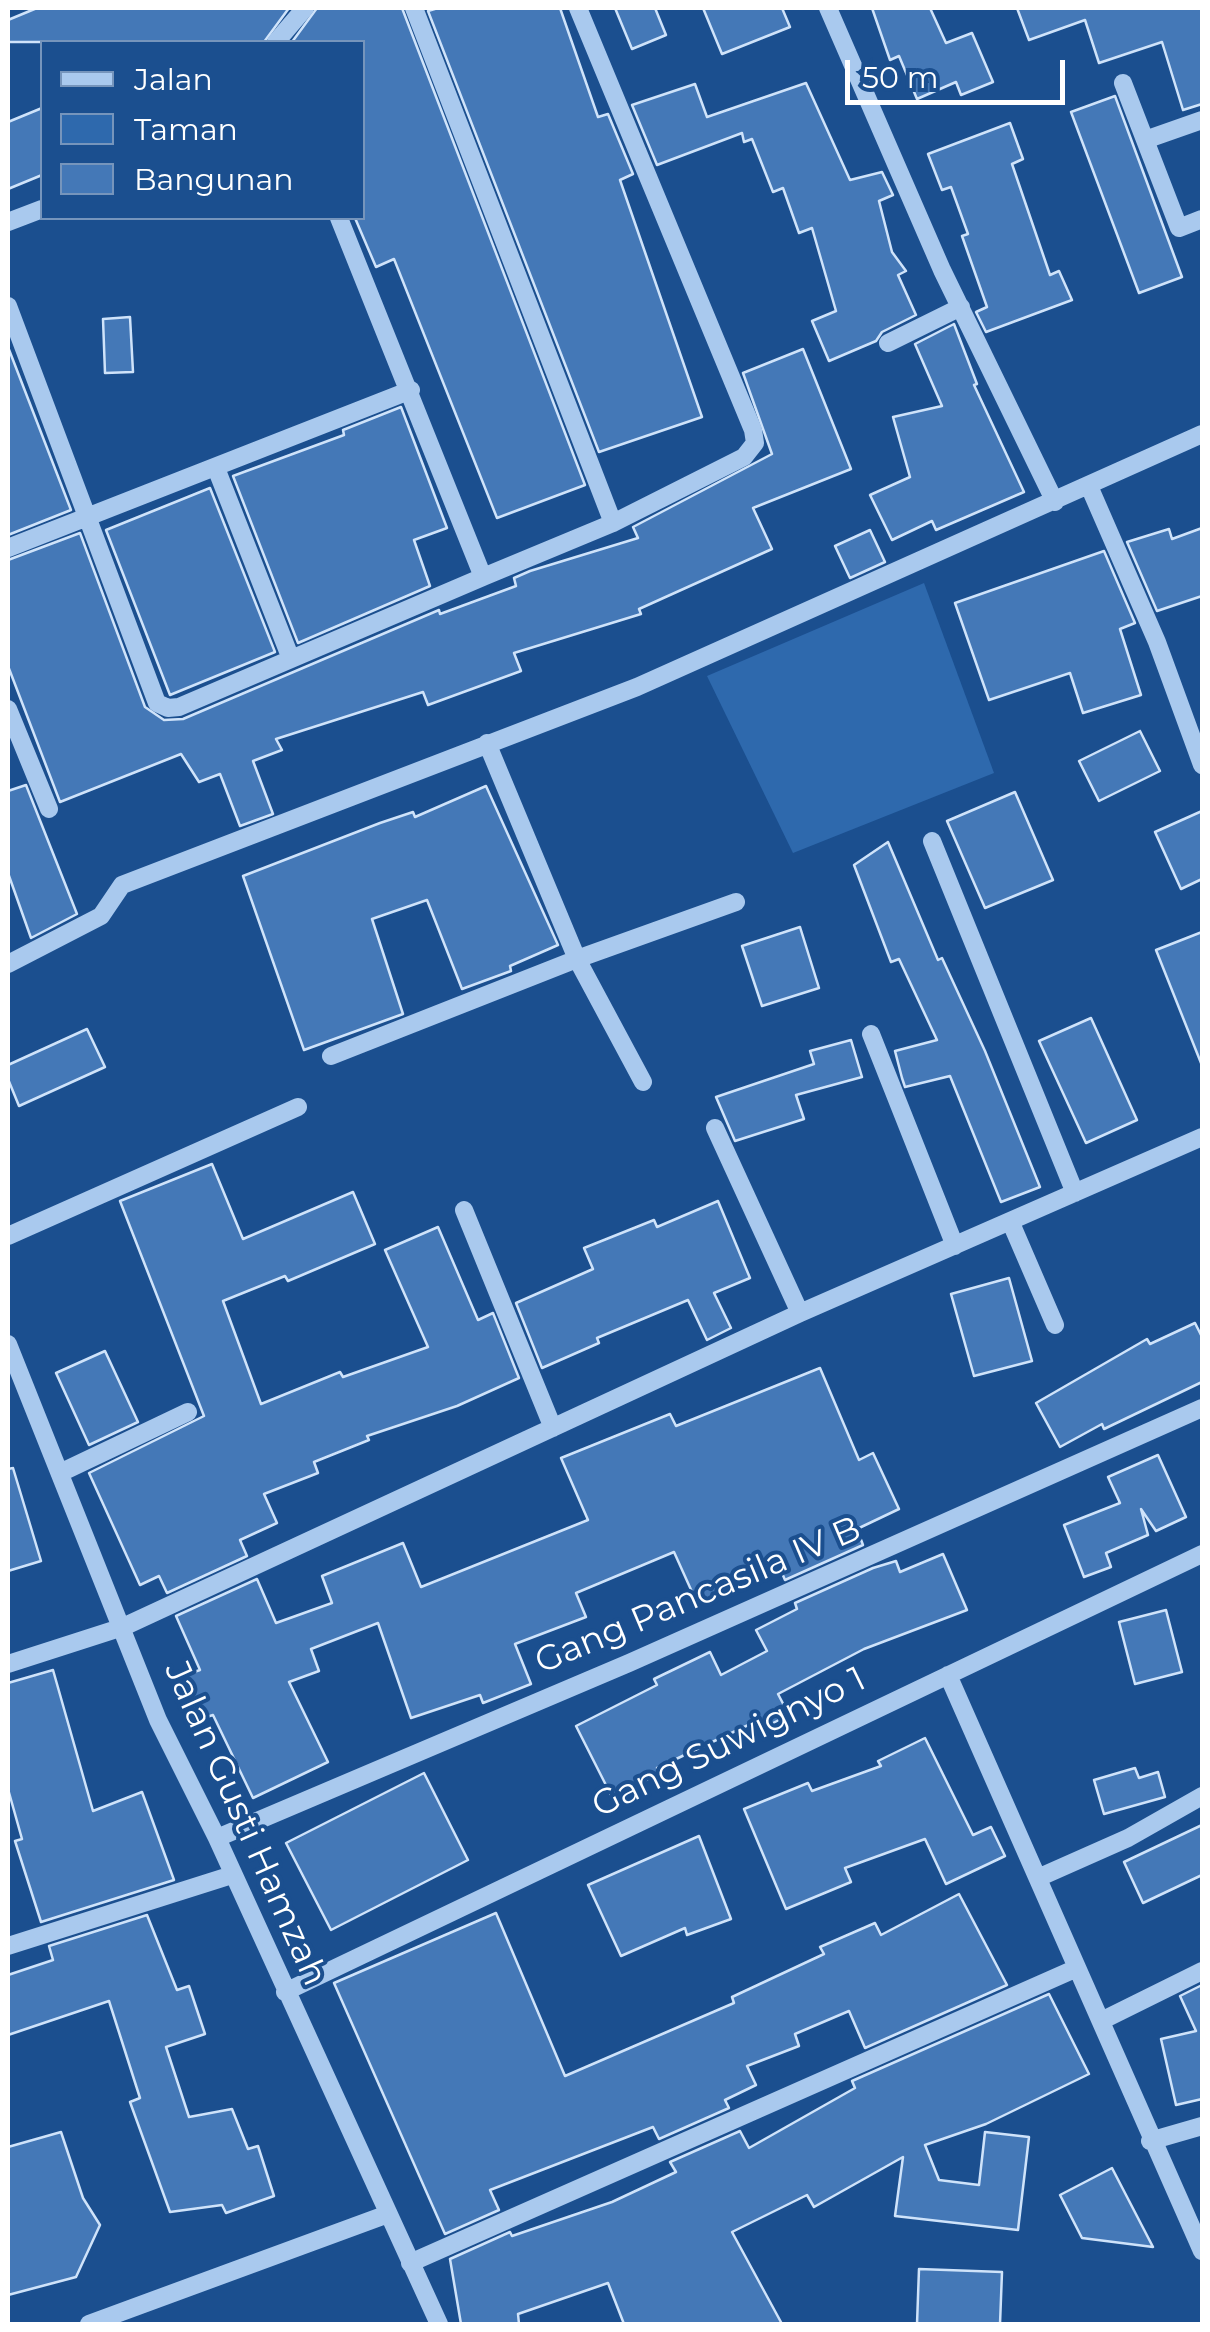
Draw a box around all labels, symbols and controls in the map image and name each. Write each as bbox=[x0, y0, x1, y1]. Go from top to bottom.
legend bbox=[40, 40, 365, 220]
scale bar bbox=[850, 40, 1070, 102]
text: 50 m bbox=[862, 59, 939, 96]
text: Jalan bbox=[134, 61, 213, 98]
text: Taman bbox=[134, 111, 238, 148]
text: Bangunan bbox=[134, 161, 294, 198]
street label: Gang Pancasila IV B bbox=[529, 1508, 867, 1684]
street label: Jalan Gusti Hamzah bbox=[155, 1656, 335, 1992]
street label: Gang Suwignyo 1 bbox=[585, 1659, 873, 1827]

